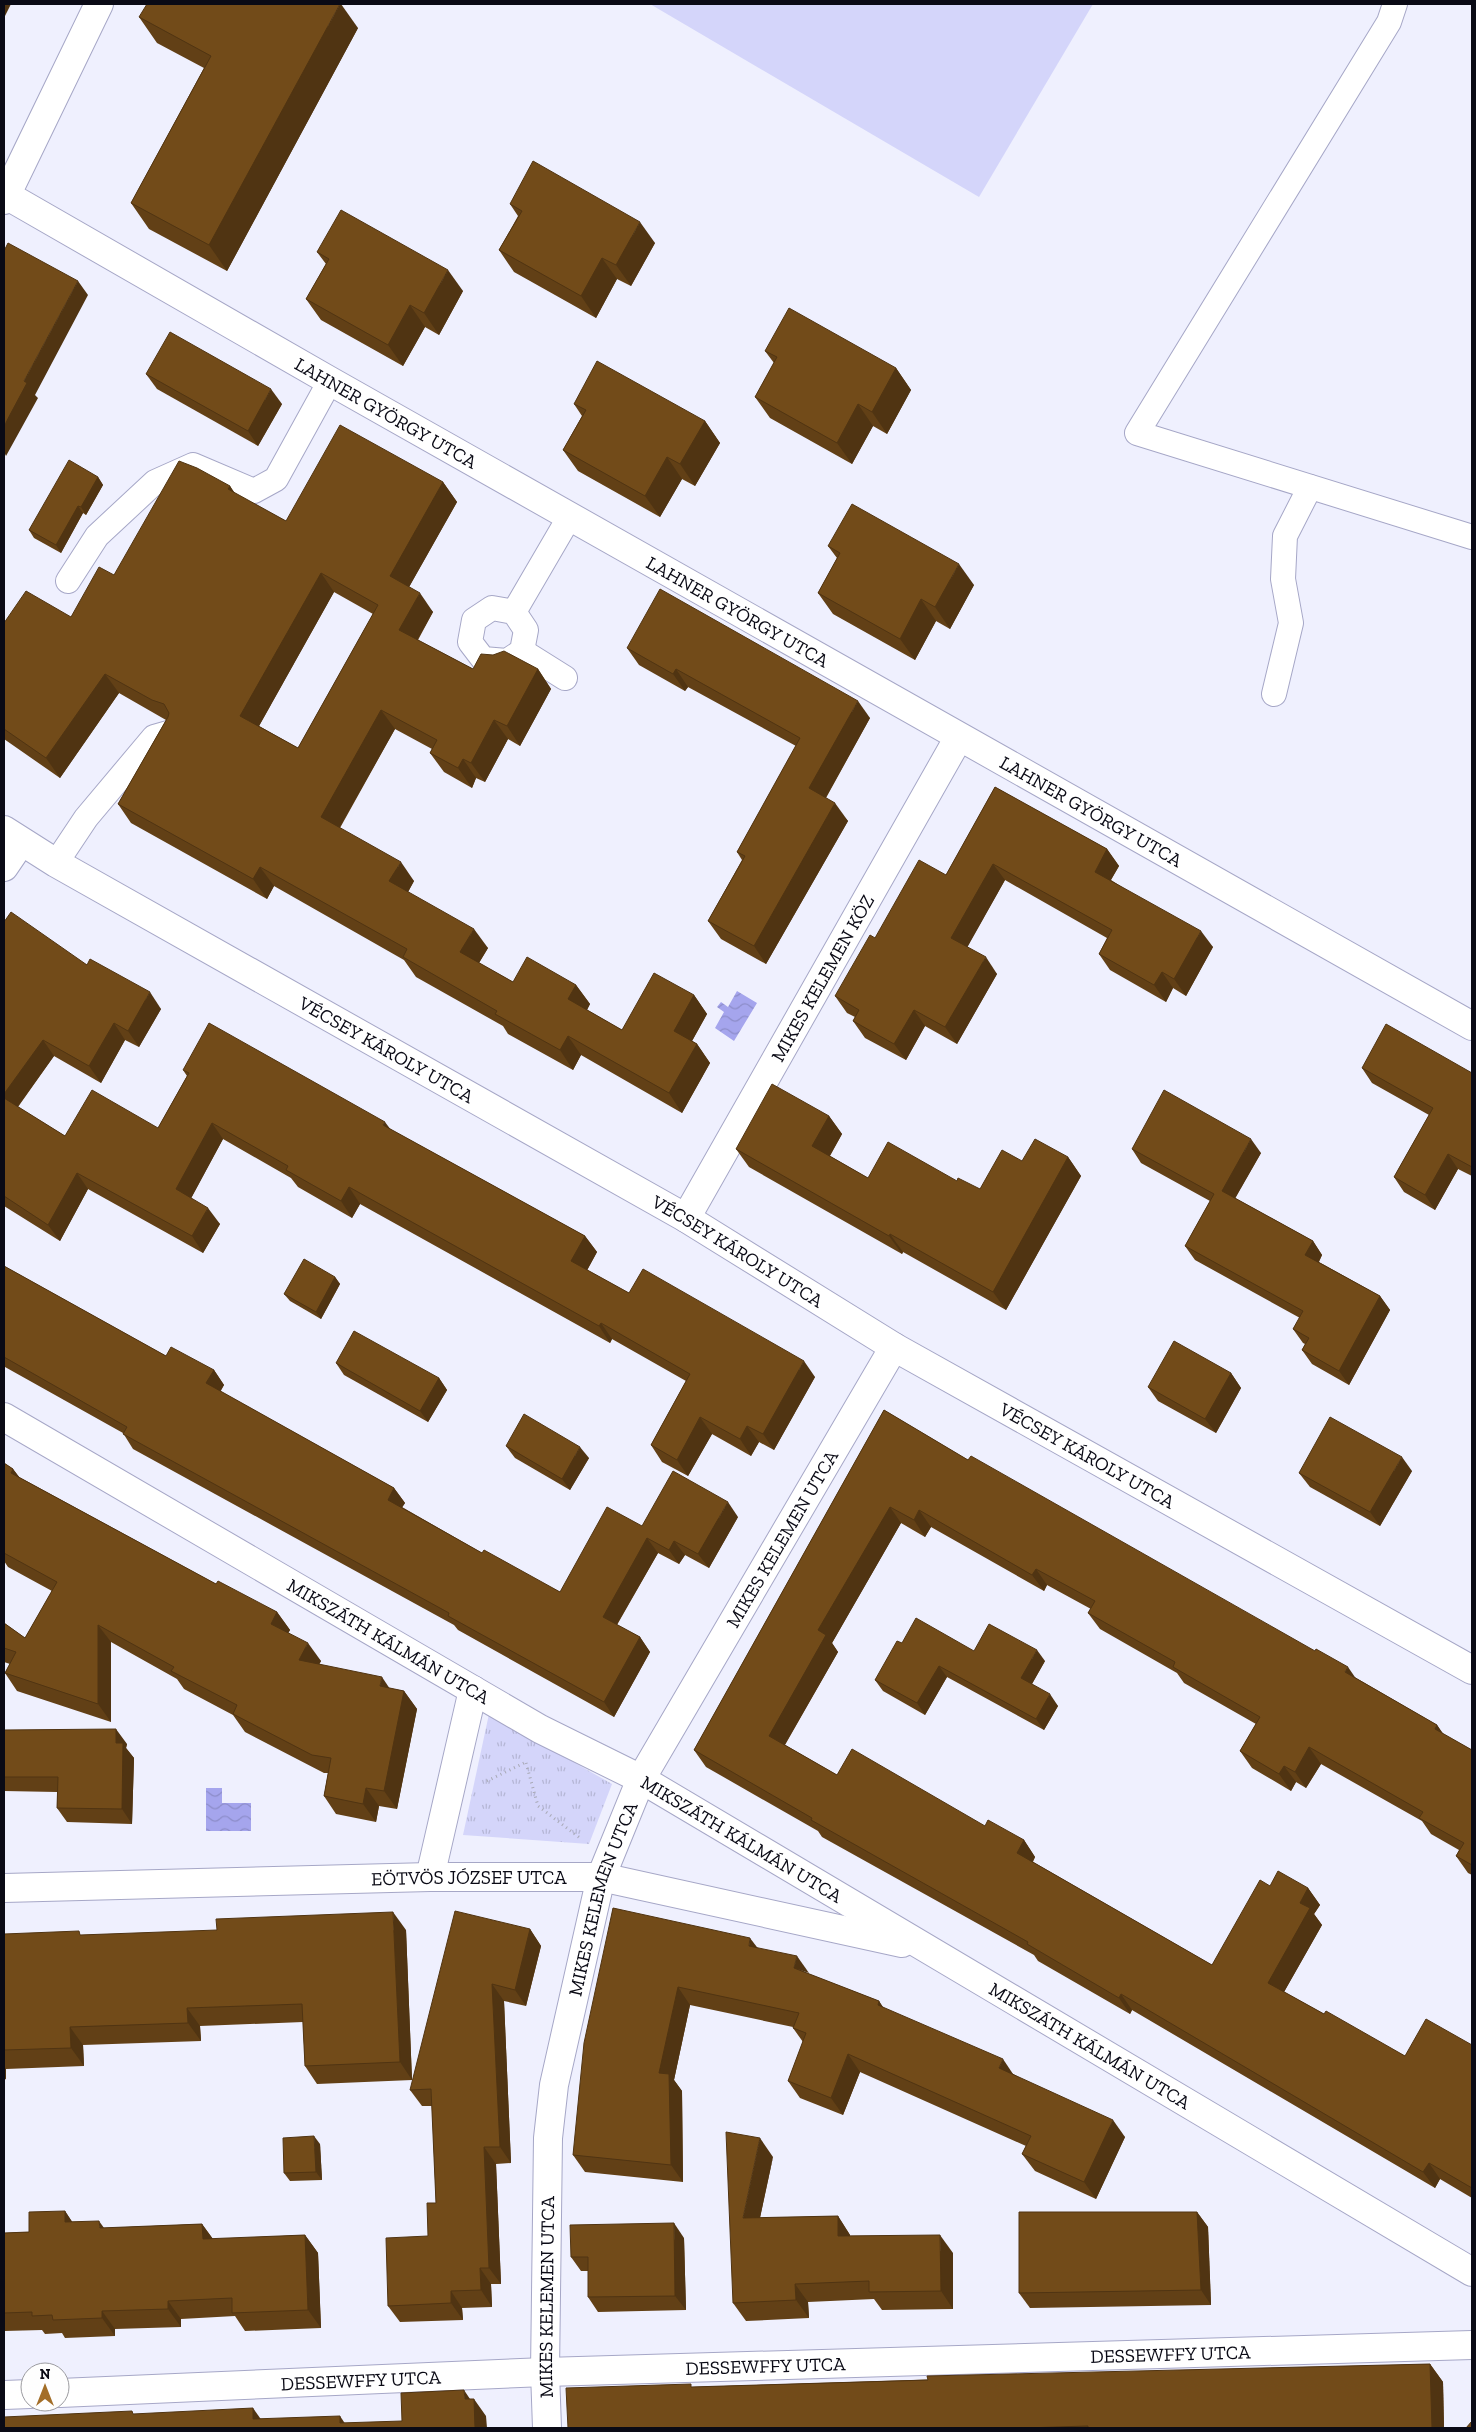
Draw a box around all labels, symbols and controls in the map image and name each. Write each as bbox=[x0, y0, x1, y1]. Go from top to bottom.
street label: LAHNER GYÖRGY UTCA bbox=[291, 352, 482, 474]
street label: LAHNER GYÖRGY UTCA bbox=[643, 551, 834, 672]
street label: LAHNER GYÖRGY UTCA bbox=[996, 750, 1187, 872]
street label: MIKES KELEMEN KÖZ bbox=[766, 890, 879, 1066]
street label: VÉCSEY KÁROLY UTCA bbox=[294, 990, 479, 1108]
street label: VÉCSEY KÁROLY UTCA bbox=[647, 1189, 828, 1312]
street label: VÉCSEY KÁROLY UTCA bbox=[995, 1397, 1180, 1513]
street label: MIKES KELEMEN UTCA bbox=[721, 1445, 843, 1632]
street label: MIKSZÁTH KÁLMÁN UTCA bbox=[283, 1573, 494, 1709]
street label: MIKSZÁTH KÁLMÁN UTCA bbox=[637, 1770, 847, 1908]
street label: MIKES KELEMEN UTCA bbox=[563, 1798, 642, 1998]
street label: EÖTVÖS JÓZSEF UTCA bbox=[371, 1865, 567, 1890]
street label: MIKSZÁTH KÁLMÁN UTCA bbox=[985, 1977, 1195, 2114]
street label: MIKES KELEMEN UTCA bbox=[533, 2195, 559, 2398]
street label: DESSEWFFY UTCA bbox=[1090, 2340, 1251, 2368]
street label: DESSEWFFY UTCA bbox=[685, 2352, 846, 2379]
north arrow bbox=[20, 2362, 70, 2412]
street label: DESSEWFFY UTCA bbox=[280, 2365, 442, 2395]
text: N bbox=[40, 2366, 51, 2383]

